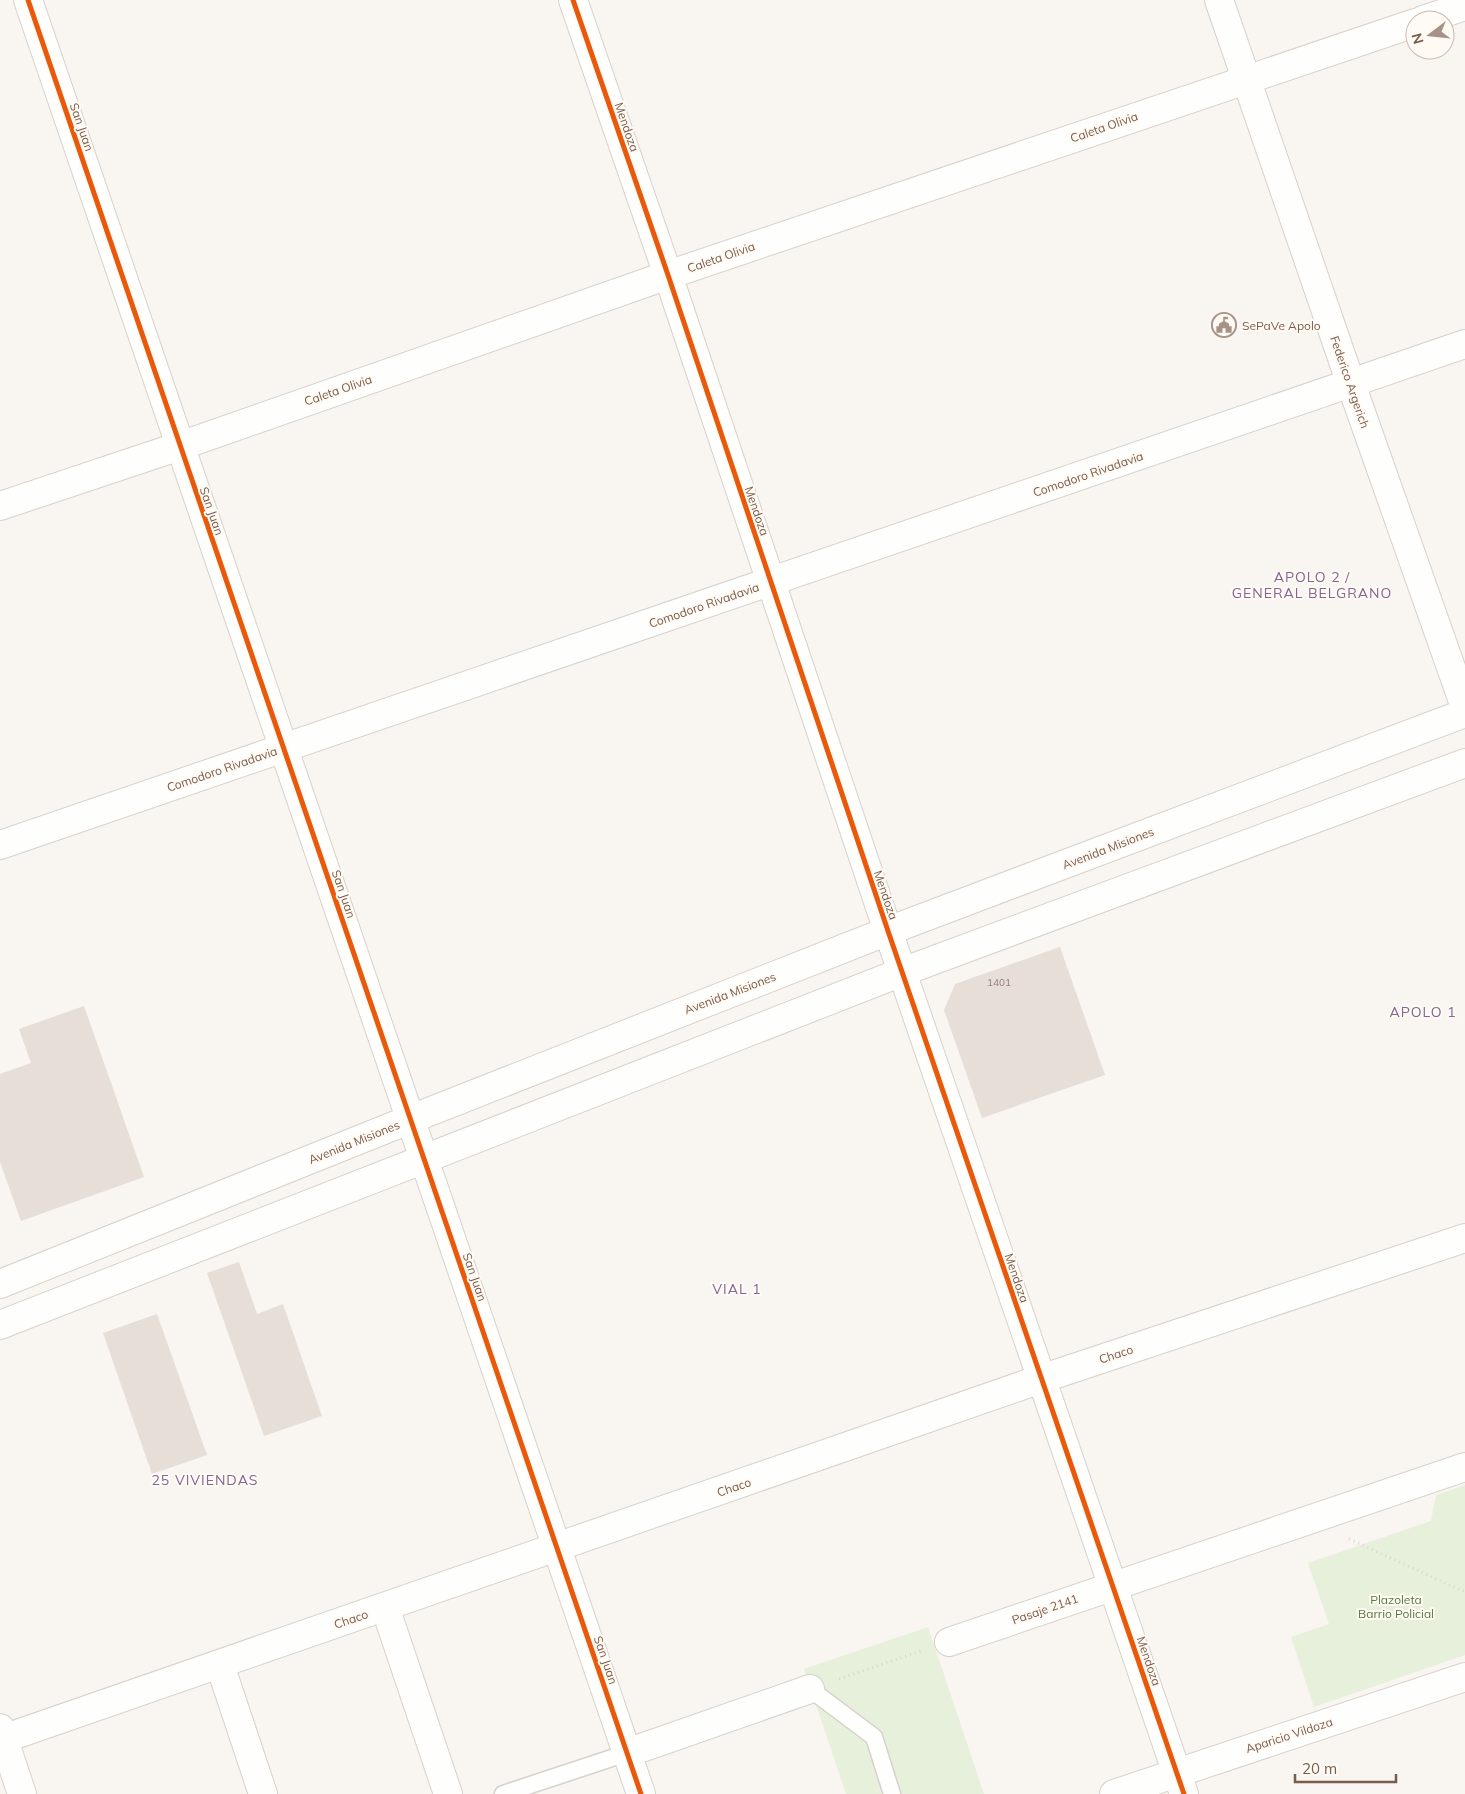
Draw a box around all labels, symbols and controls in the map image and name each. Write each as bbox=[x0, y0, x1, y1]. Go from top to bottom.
north arrow bbox=[1405, 10, 1455, 60]
text: N bbox=[1407, 31, 1428, 46]
street label: Mendoza bbox=[612, 100, 642, 154]
street label: San Juan bbox=[67, 101, 97, 153]
street label: Caleta Olivia bbox=[1068, 108, 1140, 146]
street label: Caleta Olivia bbox=[685, 238, 757, 276]
public building icon: SePaVe Apolo bbox=[1211, 312, 1237, 338]
place label: SePaVe Apolo bbox=[1242, 318, 1321, 333]
street label: Federico Argerich bbox=[1327, 334, 1373, 430]
street label: Caleta Olivia bbox=[302, 371, 374, 409]
street label: Comodoro Rivadavia bbox=[1031, 448, 1145, 500]
street label: Mendoza bbox=[742, 484, 772, 538]
street label: San Juan bbox=[197, 485, 227, 537]
district label: APOLO 2 / GENERAL BELGRANO bbox=[1232, 568, 1392, 602]
street label: Comodoro Rivadavia bbox=[647, 579, 761, 631]
street label: Comodoro Rivadavia bbox=[165, 743, 279, 795]
street label: Avenida Misiones bbox=[1060, 824, 1156, 872]
street label: San Juan bbox=[329, 868, 359, 920]
street label: Mendoza bbox=[871, 868, 901, 922]
street label: Avenida Misiones bbox=[682, 969, 778, 1017]
house number: 1401 bbox=[987, 976, 1011, 989]
district label: APOLO 1 bbox=[1389, 1003, 1457, 1021]
street label: Avenida Misiones bbox=[306, 1117, 402, 1167]
street label: San Juan bbox=[460, 1251, 490, 1303]
street label: Mendoza bbox=[1002, 1251, 1032, 1305]
district label: VIAL 1 bbox=[712, 1280, 762, 1298]
street label: Chaco bbox=[1097, 1341, 1135, 1367]
district label: 25 VIVIENDAS bbox=[151, 1471, 259, 1489]
street label: Chaco bbox=[715, 1474, 753, 1500]
street label: Pasaje 2141 bbox=[1010, 1591, 1080, 1627]
park label: Plazoleta Barrio Policial bbox=[1358, 1592, 1434, 1621]
street label: Chaco bbox=[332, 1606, 370, 1632]
street label: San Juan bbox=[591, 1634, 621, 1686]
street label: Mendoza bbox=[1134, 1634, 1164, 1688]
street label: Aparicio Vildoza bbox=[1244, 1714, 1334, 1756]
scale bar bbox=[1295, 1752, 1396, 1784]
text: 20 m bbox=[1302, 1759, 1337, 1778]

